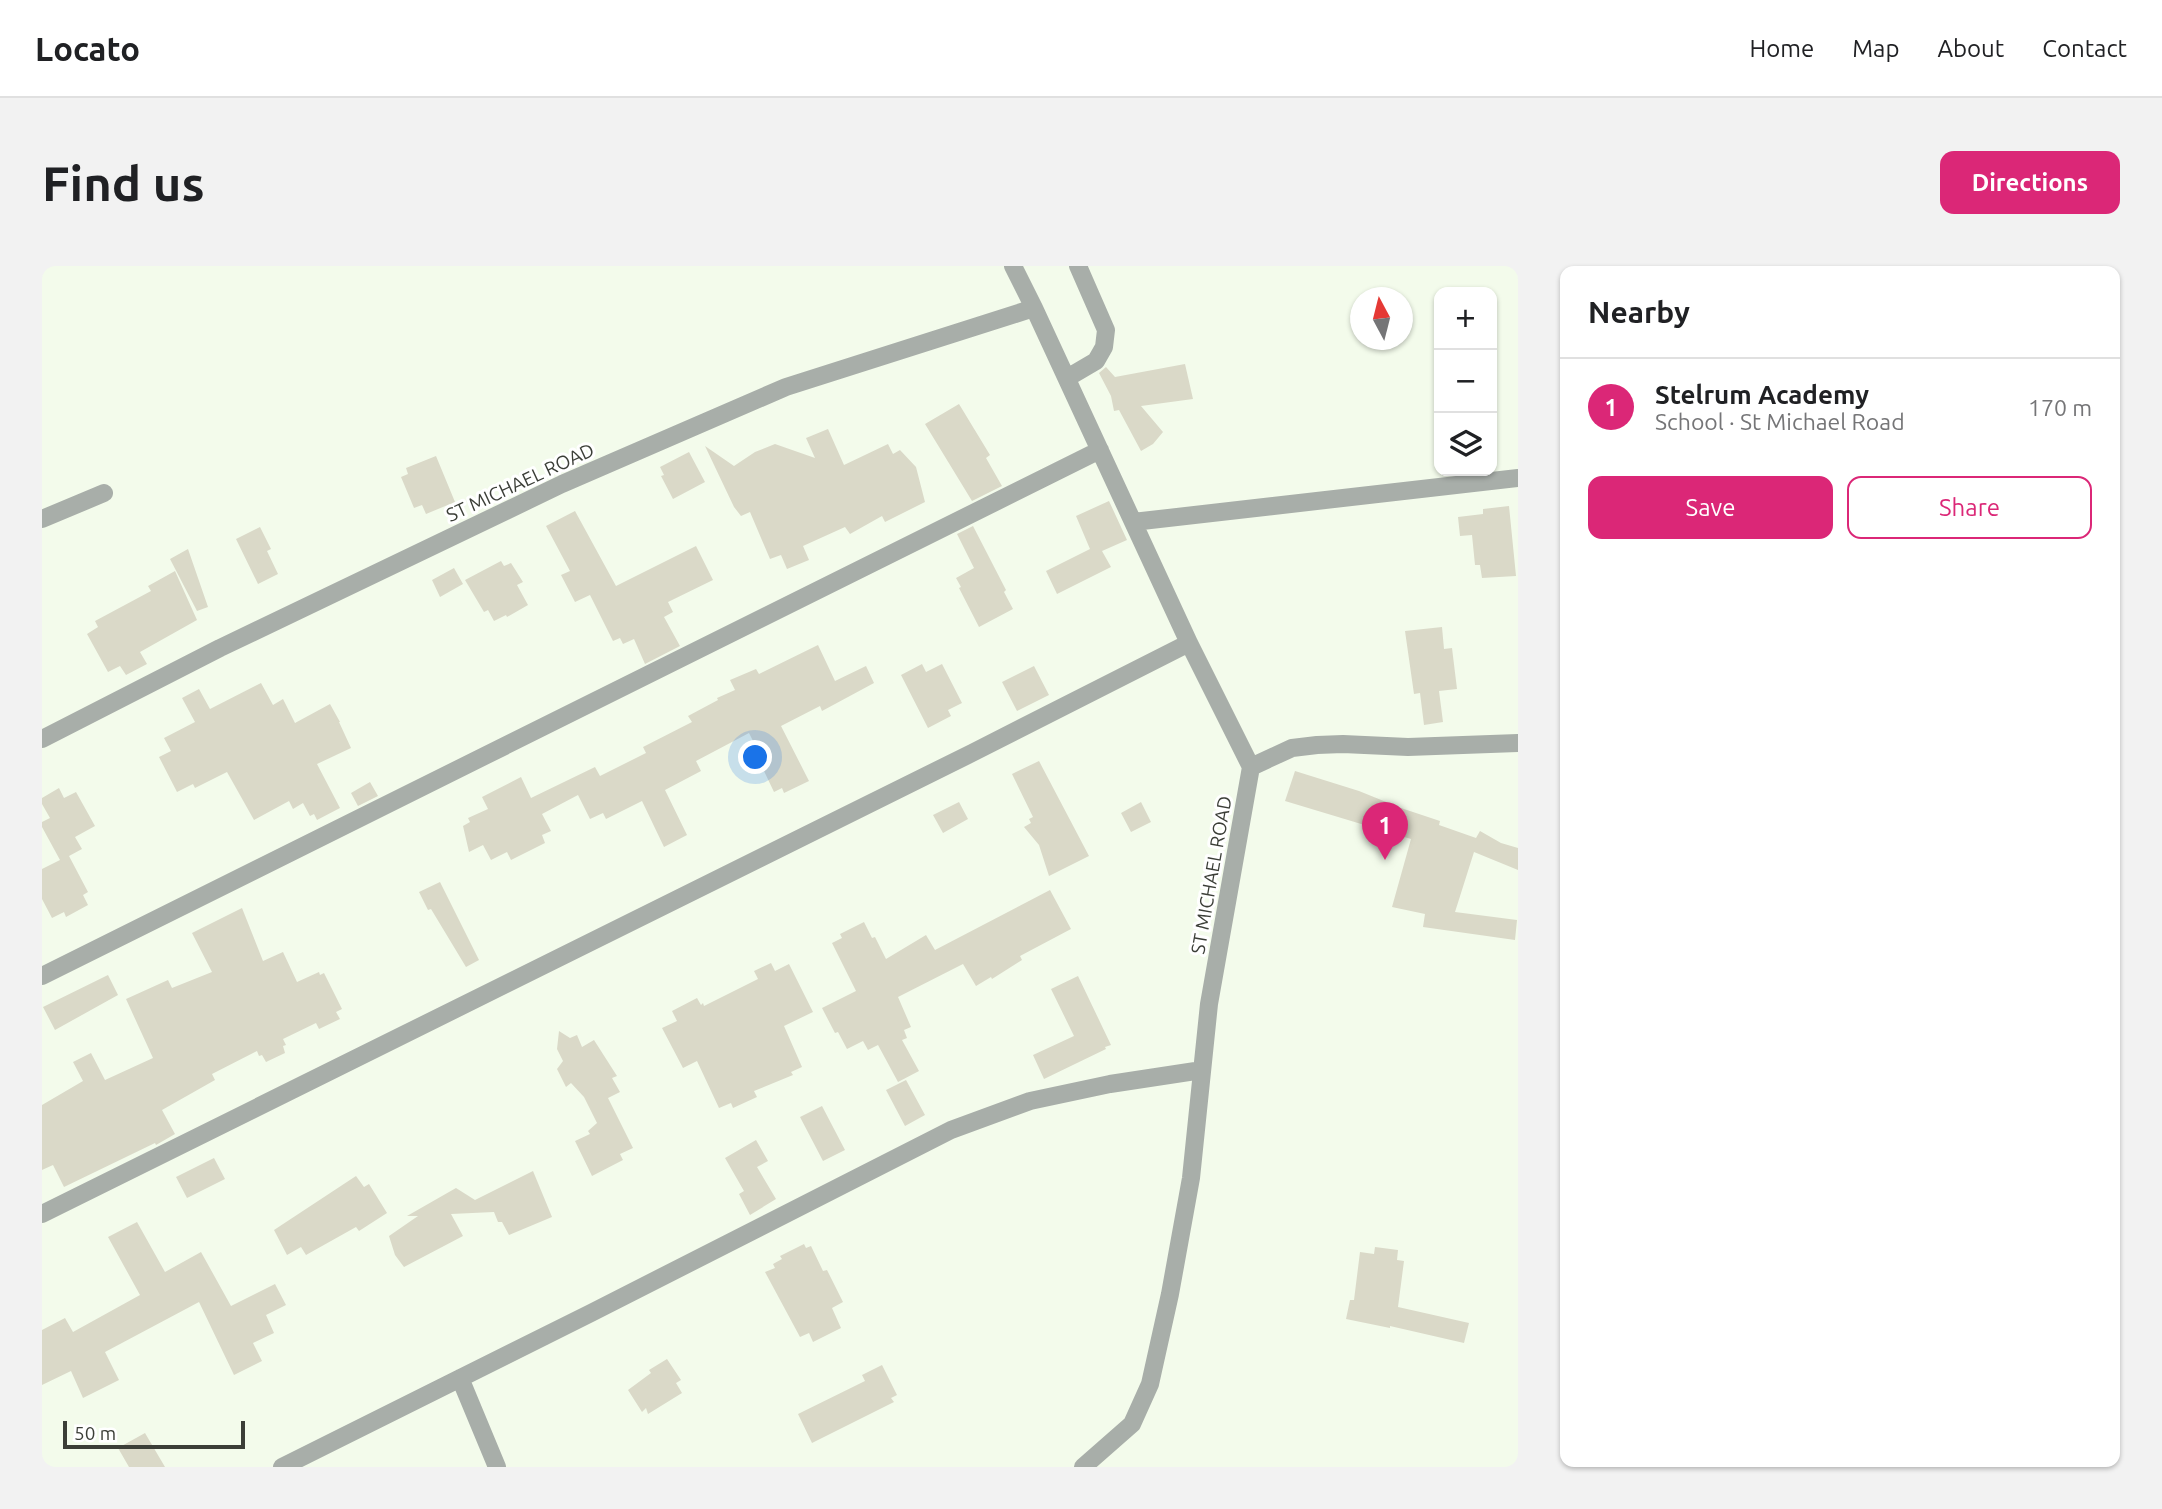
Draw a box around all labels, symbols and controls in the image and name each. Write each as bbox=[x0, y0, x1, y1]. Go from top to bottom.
text: Locato bbox=[35, 30, 140, 67]
text: Home bbox=[1749, 35, 1814, 62]
text: Map bbox=[1852, 35, 1899, 62]
text: About bbox=[1937, 35, 2004, 62]
text: Contact bbox=[2042, 35, 2127, 62]
button: Directions bbox=[1940, 151, 2120, 214]
text: Find us bbox=[42, 155, 205, 210]
north arrow bbox=[1350, 287, 1413, 350]
map controls bbox=[1434, 287, 1497, 476]
button: + bbox=[1434, 287, 1497, 350]
text: Nearby bbox=[1588, 295, 1690, 329]
button: − bbox=[1434, 350, 1497, 413]
text: Stelrum Academy bbox=[1655, 380, 1869, 409]
text: 1 bbox=[1605, 395, 1617, 420]
text: 170 m bbox=[2028, 395, 2092, 420]
text: School · St Michael Road bbox=[1655, 409, 1905, 434]
button: layers bbox=[1434, 413, 1497, 476]
street label: ST MICHAEL ROAD bbox=[443, 438, 597, 526]
button: Save bbox=[1588, 476, 1833, 539]
button: Share bbox=[1847, 476, 2092, 539]
your location bbox=[738, 740, 772, 774]
street label: ST MICHAEL ROAD bbox=[1186, 794, 1236, 956]
pin: 1 bbox=[1362, 802, 1408, 860]
scale bar bbox=[63, 1418, 245, 1450]
text: 50 m bbox=[74, 1422, 116, 1444]

